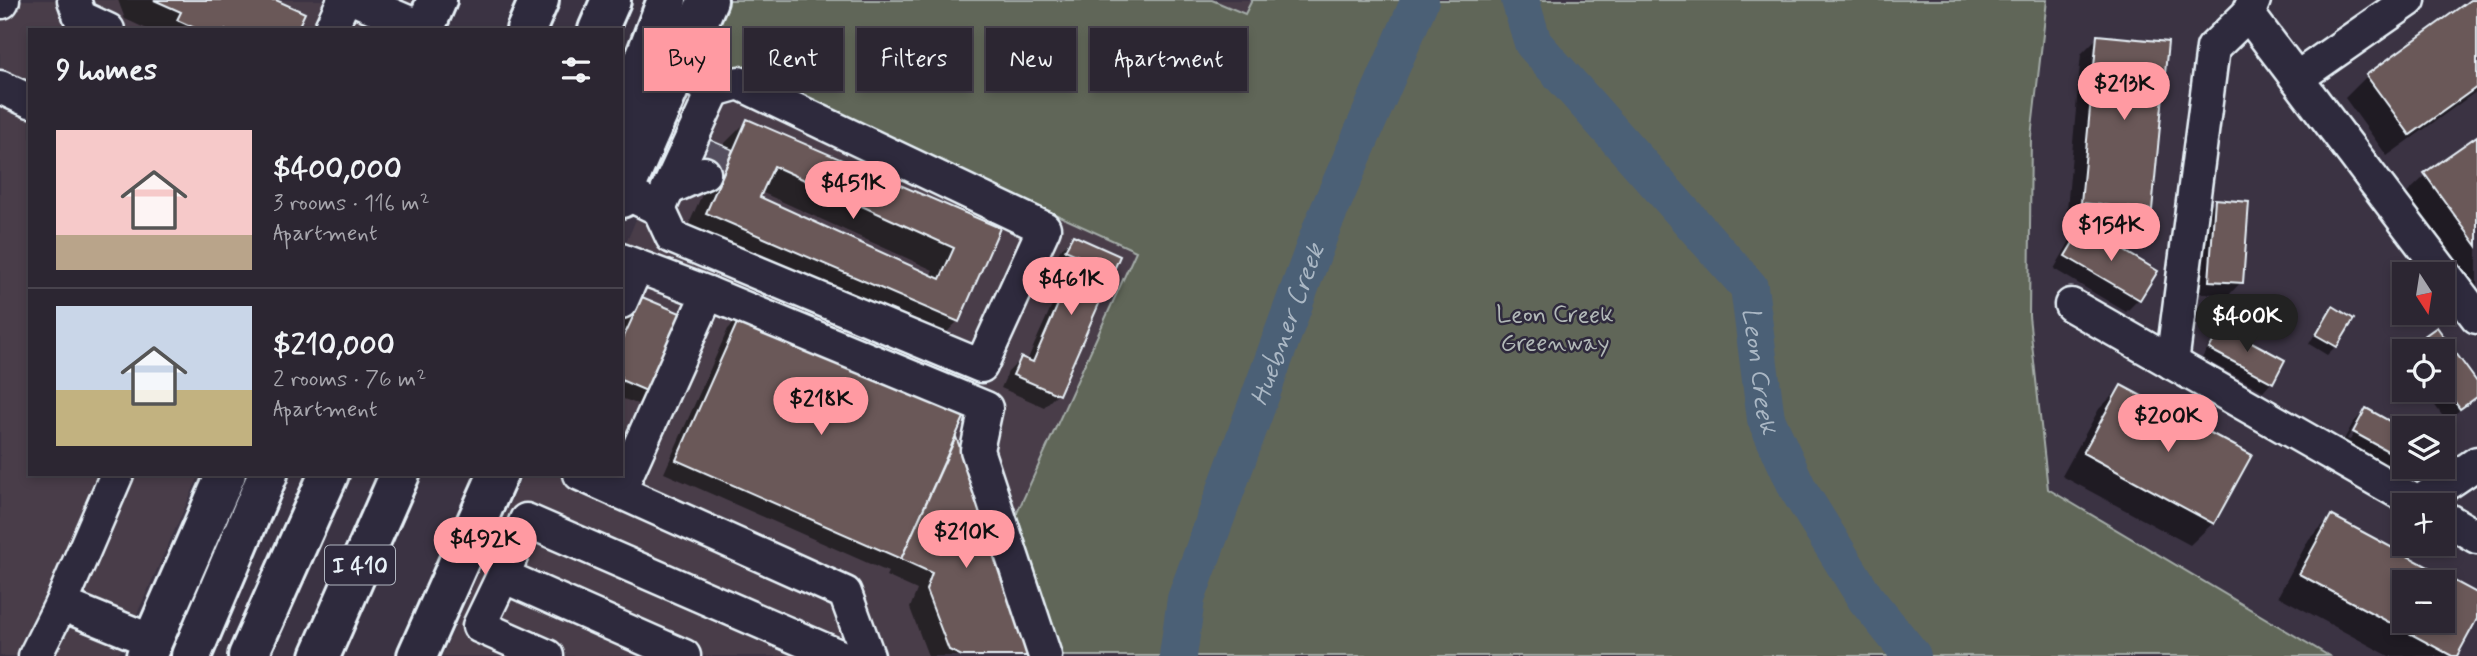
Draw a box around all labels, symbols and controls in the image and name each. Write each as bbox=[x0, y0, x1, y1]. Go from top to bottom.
chip: Buy bbox=[644, 28, 730, 91]
chip: Rent bbox=[744, 28, 843, 91]
chip: Filters bbox=[857, 28, 972, 91]
chip: New bbox=[986, 28, 1076, 91]
chip: Apartment bbox=[1090, 28, 1247, 91]
text: 9 homes bbox=[56, 51, 157, 90]
icon: filters bbox=[557, 51, 595, 89]
pin: $213K bbox=[2075, 62, 2173, 122]
text: $213K bbox=[2094, 70, 2154, 100]
text: $400,000 bbox=[273, 150, 402, 189]
icon: home bbox=[112, 158, 196, 242]
pin: $451K bbox=[804, 162, 902, 221]
text: $451K bbox=[821, 169, 885, 199]
text: 3 rooms · 116 m² bbox=[273, 189, 430, 219]
pin: $154K bbox=[2062, 204, 2160, 263]
text: $154K bbox=[2078, 211, 2144, 241]
text: Apartment bbox=[273, 219, 378, 249]
water label: Huebner Creek bbox=[1243, 238, 1334, 411]
pin: $461K bbox=[1022, 258, 1120, 317]
north arrow bbox=[2392, 262, 2455, 326]
map controls bbox=[2392, 262, 2455, 633]
text: $461K bbox=[1039, 265, 1103, 295]
pin: $400K bbox=[2198, 294, 2296, 354]
park label: Leon Creek Greenway bbox=[1496, 300, 1614, 359]
text: $400K bbox=[2212, 302, 2282, 332]
water label: Leon Creek bbox=[1733, 306, 1786, 442]
text: $210,000 bbox=[273, 326, 395, 365]
icon: home bbox=[112, 334, 196, 418]
button: locate bbox=[2392, 339, 2455, 402]
text: 2 rooms · 76 m² bbox=[273, 365, 426, 395]
pin: $218K bbox=[772, 378, 870, 437]
text: $218K bbox=[789, 385, 853, 415]
pin: $200K bbox=[2119, 394, 2217, 454]
text: Apartment bbox=[273, 395, 378, 425]
text: $200K bbox=[2134, 402, 2202, 432]
button: layers bbox=[2392, 416, 2455, 479]
button: + bbox=[2392, 493, 2455, 556]
pin: $210K bbox=[917, 510, 1015, 570]
pin: $492K bbox=[436, 518, 534, 577]
text: $210K bbox=[934, 518, 998, 548]
text: $492K bbox=[450, 525, 520, 555]
road number: I 410 bbox=[325, 545, 395, 584]
button: − bbox=[2392, 570, 2455, 633]

